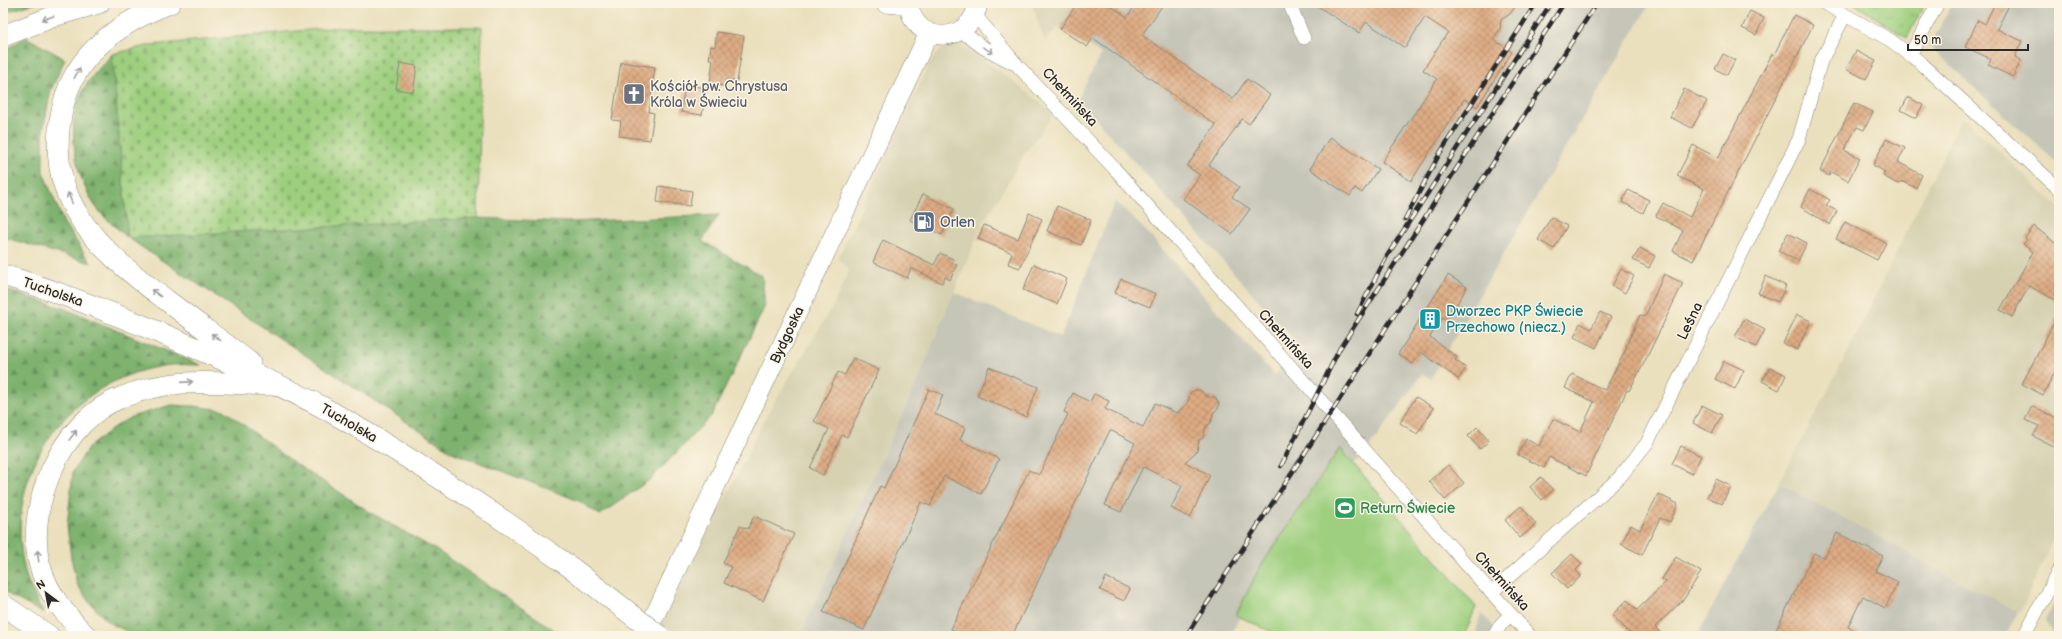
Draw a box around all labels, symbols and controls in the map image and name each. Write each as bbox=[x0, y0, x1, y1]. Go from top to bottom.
one-way arrow bbox=[43, 14, 55, 22]
scale bar bbox=[1908, 26, 2028, 52]
text: 50 m bbox=[1914, 33, 1941, 48]
one-way arrow bbox=[982, 46, 994, 54]
street label: Chełmińska bbox=[1038, 64, 1102, 130]
one-way arrow bbox=[74, 68, 81, 80]
place label: Kościół pw. Chrystusa Króla w Świeciu bbox=[650, 78, 788, 111]
church icon: Kościół pw. Chrystusa Króla w Świeciu bbox=[621, 81, 647, 107]
one-way arrow bbox=[65, 193, 73, 205]
fuel station icon: Orlen bbox=[911, 209, 937, 235]
place label: Orlen bbox=[940, 214, 975, 231]
street label: Tucholska bbox=[20, 274, 86, 310]
one-way arrow bbox=[151, 289, 162, 297]
street label: Leśna bbox=[1674, 299, 1706, 343]
place label: Dworzec PKP Świecie Przechowo (niecz.) bbox=[1446, 302, 1583, 336]
street label: Bydgoska bbox=[766, 304, 808, 366]
street label: Chełmińska bbox=[1255, 306, 1317, 372]
building icon: Dworzec PKP Świecie Przechowo (niecz.) bbox=[1417, 306, 1443, 332]
one-way arrow bbox=[211, 333, 222, 341]
one-way arrow bbox=[180, 378, 193, 385]
street label: Tucholska bbox=[318, 400, 381, 446]
one-way arrow bbox=[69, 429, 77, 440]
sports icon: Return Świecie bbox=[1332, 495, 1358, 521]
place label: Return Świecie bbox=[1360, 499, 1455, 517]
street label: Chełmińska bbox=[1471, 548, 1533, 614]
one-way arrow bbox=[35, 550, 42, 563]
north arrow bbox=[26, 573, 66, 613]
text: N bbox=[34, 577, 48, 593]

